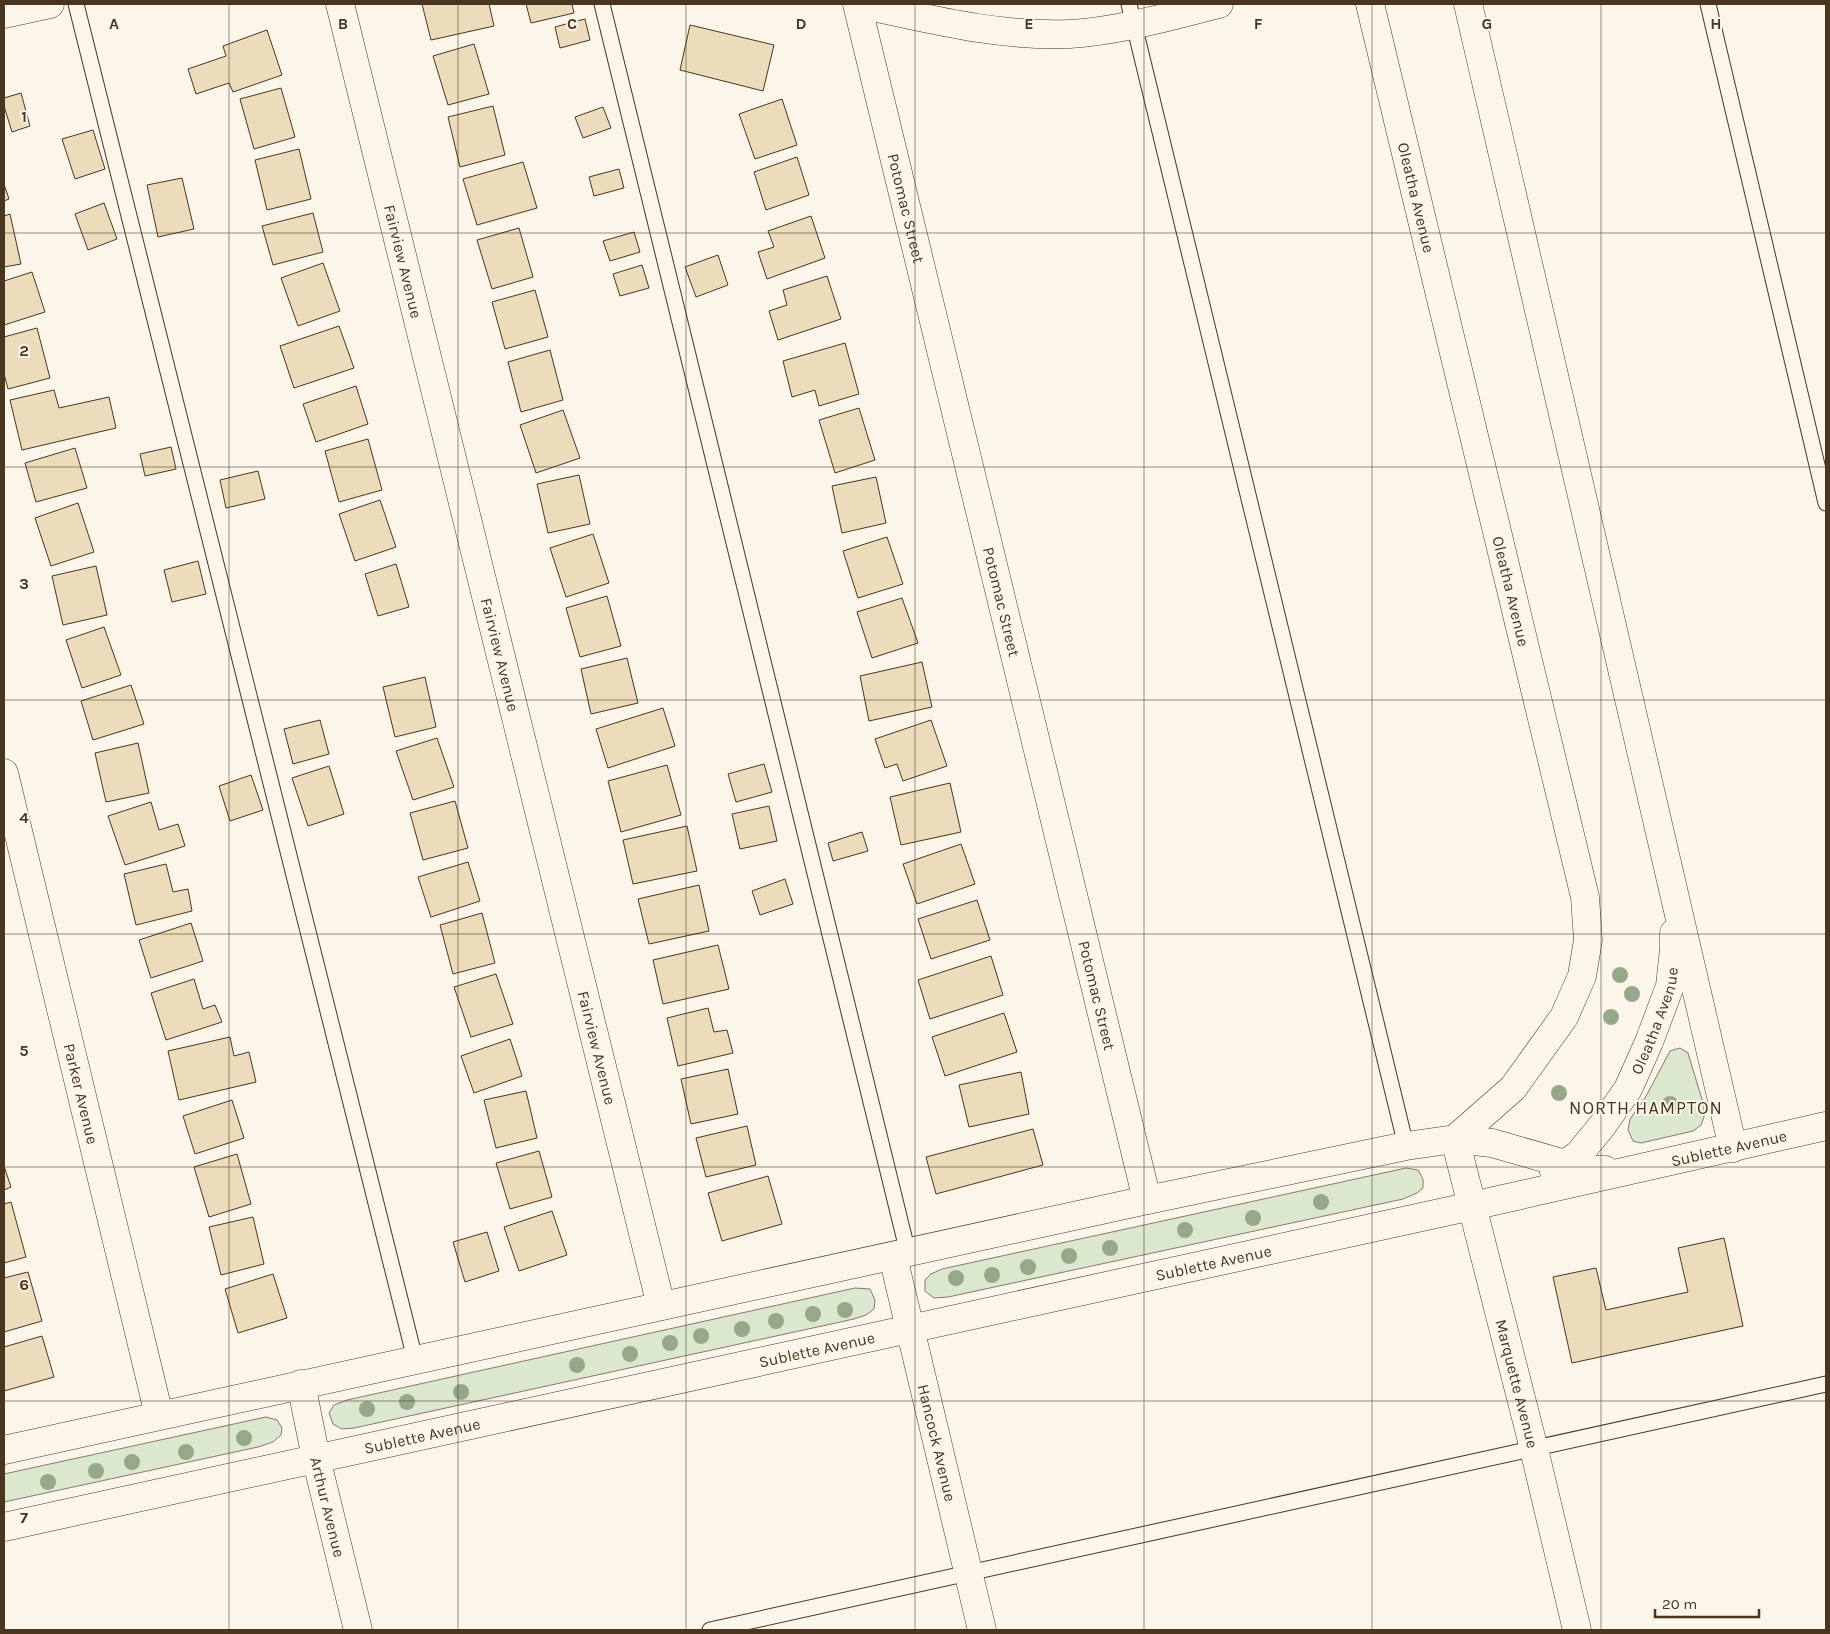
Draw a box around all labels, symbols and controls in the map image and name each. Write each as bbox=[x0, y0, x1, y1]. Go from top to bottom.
text: A bbox=[109, 14, 119, 33]
text: B bbox=[338, 14, 348, 33]
text: C bbox=[567, 14, 577, 33]
text: D bbox=[796, 14, 807, 33]
text: E bbox=[1024, 14, 1034, 33]
text: F bbox=[1254, 14, 1263, 33]
text: G bbox=[1482, 14, 1492, 33]
text: H bbox=[1710, 14, 1722, 33]
text: 1 bbox=[21, 107, 27, 126]
street label: Oleatha Avenue bbox=[1394, 141, 1439, 255]
street label: Potomac Street bbox=[884, 151, 928, 265]
street label: Fairview Avenue bbox=[380, 203, 426, 320]
text: 2 bbox=[19, 341, 29, 360]
street label: Oleatha Avenue bbox=[1488, 534, 1533, 648]
street label: Potomac Street bbox=[979, 545, 1024, 659]
text: 3 bbox=[19, 574, 29, 593]
street label: Fairview Avenue bbox=[477, 596, 523, 713]
text: 4 bbox=[19, 808, 29, 827]
street label: Potomac Street bbox=[1074, 939, 1119, 1052]
street label: Oleatha Avenue bbox=[1627, 966, 1682, 1077]
street label: Fairview Avenue bbox=[574, 989, 620, 1107]
text: 5 bbox=[19, 1041, 29, 1060]
street label: Parker Avenue bbox=[60, 1042, 102, 1146]
district label: NORTH HAMPTON bbox=[1569, 1097, 1723, 1119]
street label: Sublette Avenue bbox=[1669, 1126, 1789, 1171]
street label: Sublette Avenue bbox=[1154, 1241, 1273, 1285]
text: 6 bbox=[19, 1275, 29, 1294]
street label: Marquette Avenue bbox=[1491, 1317, 1542, 1450]
street label: Sublette Avenue bbox=[757, 1328, 877, 1372]
street label: Hancock Avenue bbox=[914, 1382, 960, 1503]
street label: Sublette Avenue bbox=[362, 1414, 482, 1458]
street label: Arthur Avenue bbox=[306, 1455, 349, 1559]
text: 7 bbox=[20, 1508, 28, 1527]
scale bar bbox=[1655, 1586, 1759, 1618]
text: 20 m bbox=[1662, 1595, 1697, 1613]

